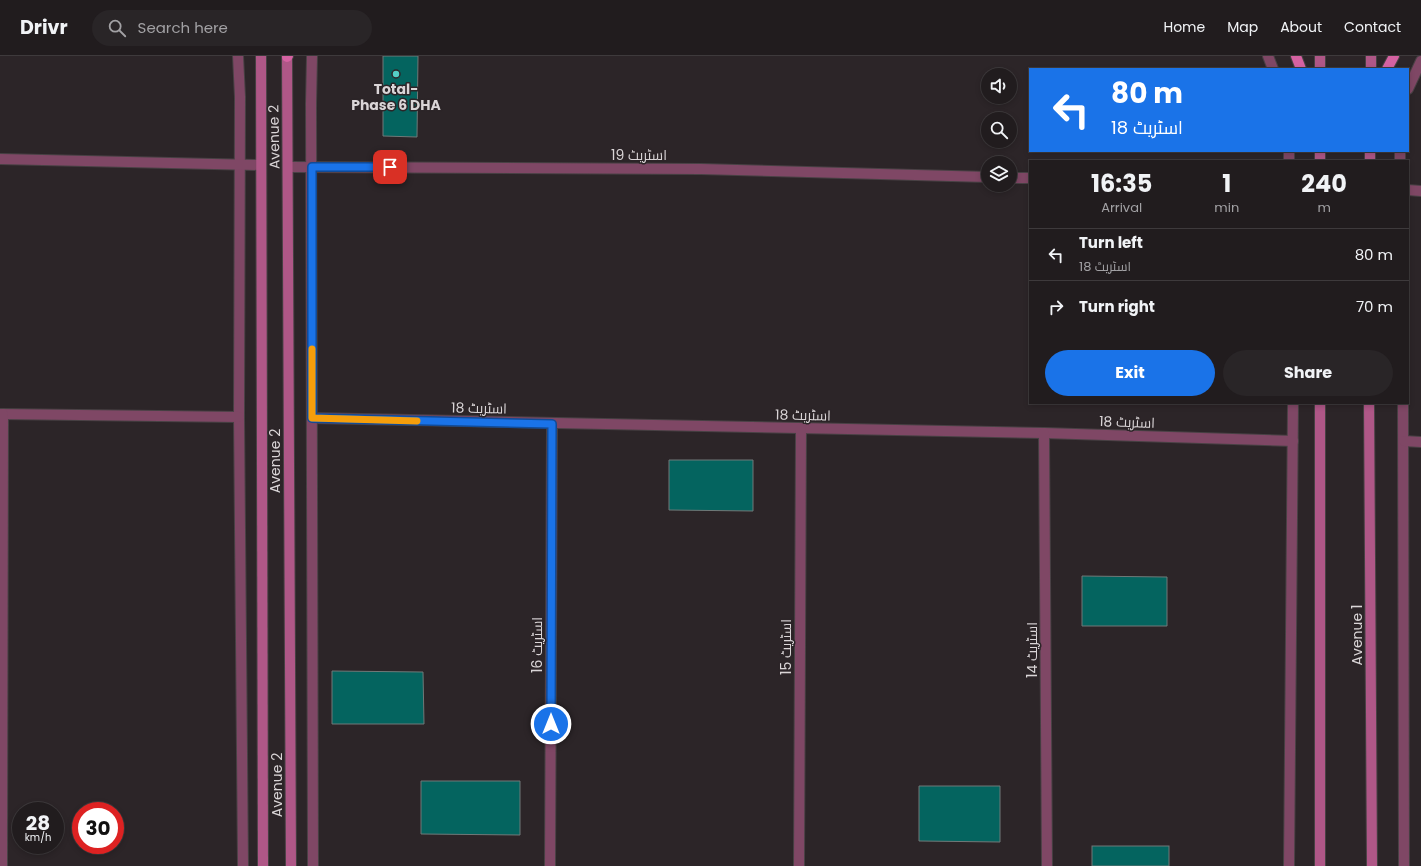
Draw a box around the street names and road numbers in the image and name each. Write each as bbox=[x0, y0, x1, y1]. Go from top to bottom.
street label: Avenue 2 bbox=[263, 105, 285, 169]
street label: اسٹریٹ 19 bbox=[611, 145, 667, 165]
street label: اسٹریٹ 18 bbox=[451, 398, 507, 418]
street label: اسٹریٹ 18 bbox=[775, 405, 831, 425]
street label: اسٹریٹ 18 bbox=[1099, 411, 1155, 433]
street label: Avenue 2 bbox=[265, 429, 285, 493]
street label: Avenue 1 bbox=[1347, 605, 1367, 665]
street label: اسٹریٹ 16 bbox=[527, 617, 547, 673]
street label: اسٹریٹ 15 bbox=[776, 619, 796, 675]
street label: اسٹریٹ 14 bbox=[1022, 622, 1042, 678]
street label: Avenue 2 bbox=[267, 753, 287, 817]

